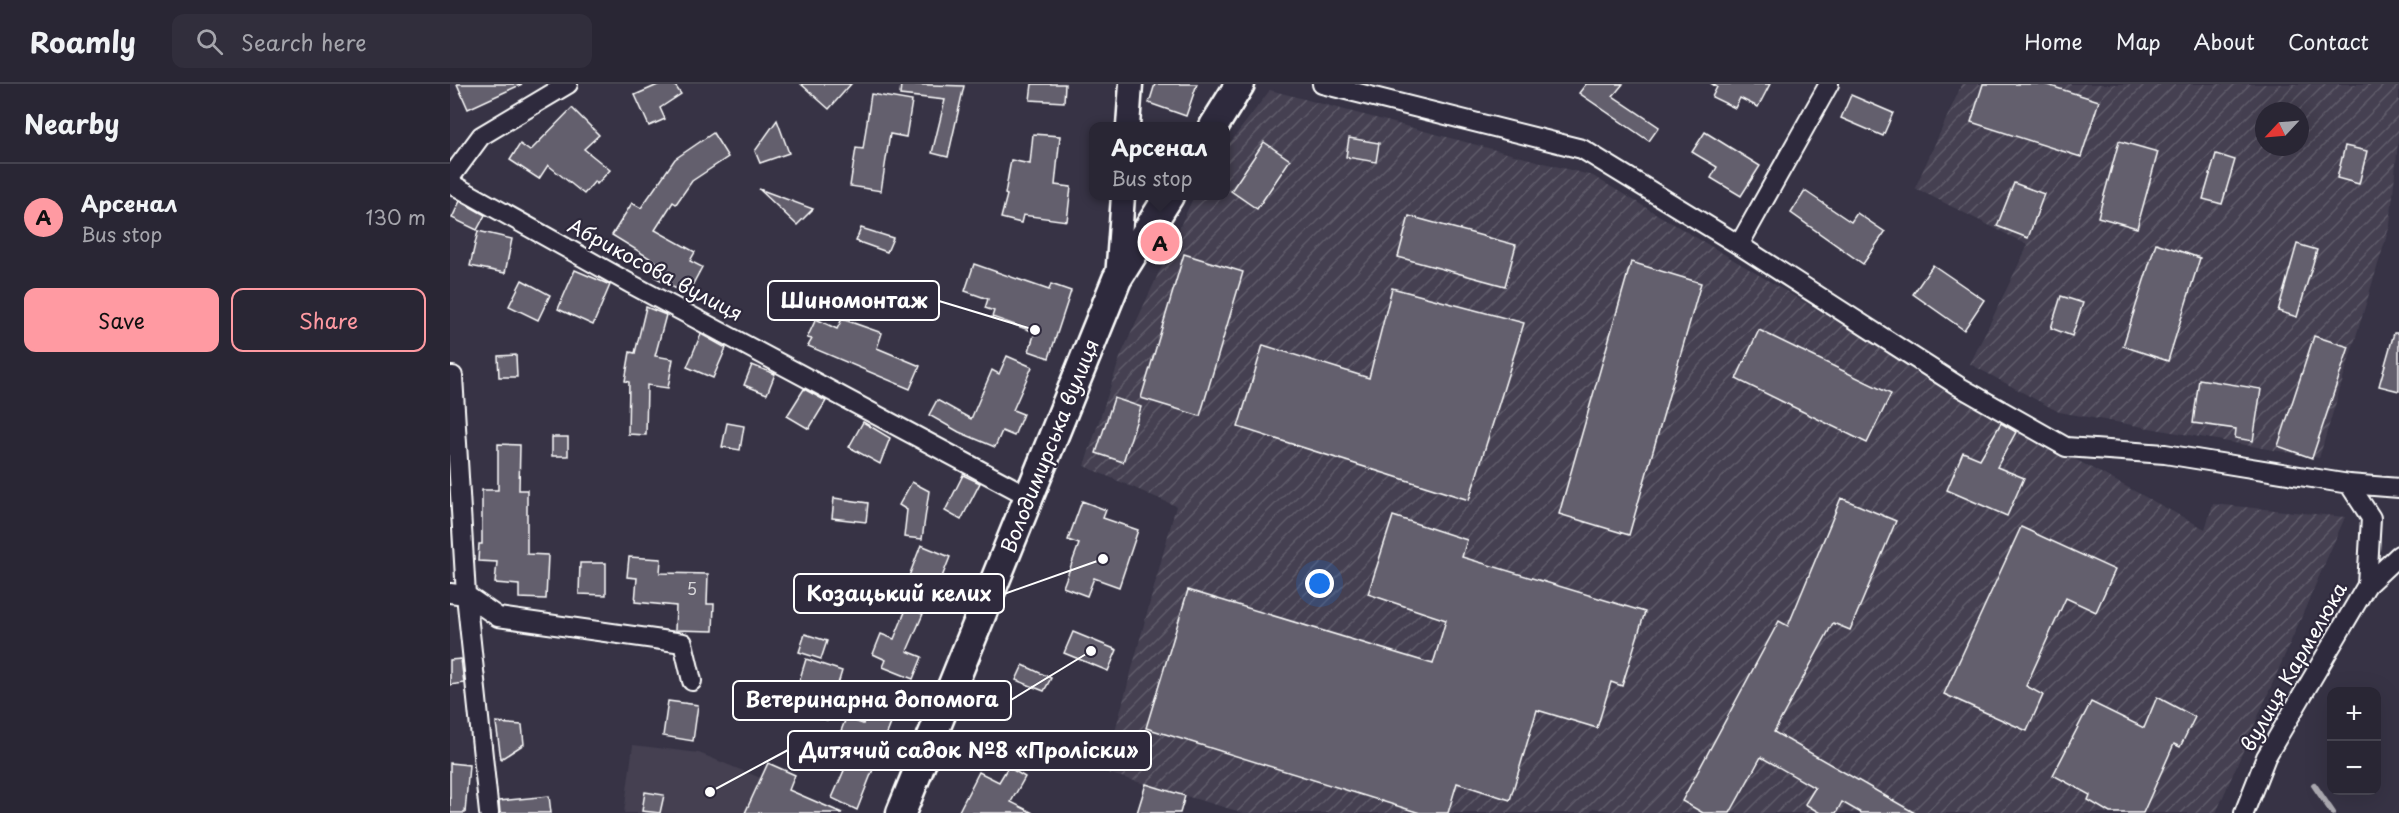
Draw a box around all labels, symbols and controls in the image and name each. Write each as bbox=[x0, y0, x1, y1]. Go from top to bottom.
search box bbox=[172, 14, 592, 68]
text: Roamly bbox=[30, 20, 136, 63]
icon: search bbox=[193, 25, 226, 58]
text: Search here bbox=[241, 25, 367, 58]
text: Home bbox=[2024, 25, 2083, 57]
text: Map bbox=[2116, 25, 2161, 57]
text: About bbox=[2194, 25, 2255, 57]
text: Contact bbox=[2288, 25, 2369, 57]
north arrow bbox=[2255, 102, 2309, 156]
text: Nearby bbox=[24, 104, 119, 143]
popup bbox=[1089, 122, 1230, 200]
text: Арсенал bbox=[1111, 130, 1208, 163]
text: Bus stop bbox=[1111, 163, 1193, 193]
text: Арсенал bbox=[81, 186, 177, 219]
text: A bbox=[36, 202, 51, 232]
text: 130 m bbox=[366, 202, 426, 232]
street label: Абрикосова вулиця bbox=[563, 210, 748, 328]
text: Bus stop bbox=[81, 219, 162, 249]
pin: A bbox=[1140, 220, 1180, 264]
callout: Шиномонтаж bbox=[768, 281, 939, 320]
text: Шиномонтаж bbox=[780, 283, 928, 315]
button: Save bbox=[24, 288, 219, 352]
button: Share bbox=[231, 288, 426, 352]
street label: Володимирська вулиця bbox=[992, 334, 1106, 557]
your location bbox=[1305, 569, 1334, 598]
callout: Козацький келих bbox=[794, 574, 1004, 613]
house number: 5 bbox=[687, 576, 697, 600]
text: Козацький келих bbox=[806, 576, 992, 608]
street label: вулиця Кармелюка bbox=[2232, 576, 2354, 757]
callout: Ветеринарна допомога bbox=[733, 681, 1011, 720]
text: Ветеринарна допомога bbox=[745, 682, 999, 714]
map controls bbox=[2327, 687, 2381, 795]
button: + bbox=[2327, 687, 2381, 741]
callout: Дитячий садок №8 «Проліски» bbox=[788, 731, 1151, 770]
text: Дитячий садок №8 «Проліски» bbox=[798, 733, 1139, 765]
button: − bbox=[2327, 741, 2381, 795]

